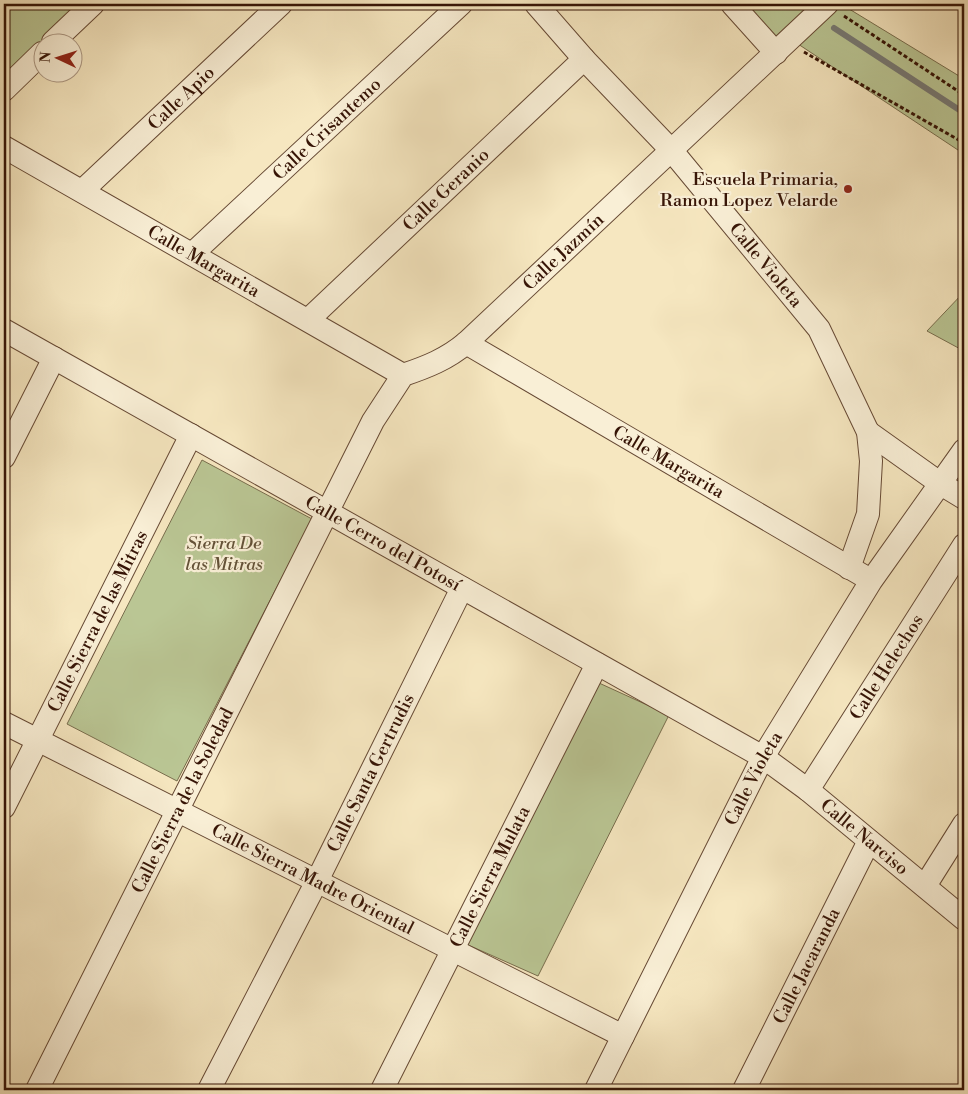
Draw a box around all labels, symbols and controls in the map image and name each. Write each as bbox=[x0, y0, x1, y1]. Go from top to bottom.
north arrow bbox=[32, 32, 82, 82]
text: N bbox=[37, 51, 55, 63]
street label: Calle Apio bbox=[143, 61, 220, 135]
street label: Calle Crisantemo bbox=[268, 73, 386, 185]
street label: Calle Geranio bbox=[398, 143, 494, 236]
place label: Escuela Primaria, Ramon Lopez Velarde bbox=[660, 168, 838, 212]
marker: Escuela Primaria, Ramon Lopez Velarde bbox=[842, 183, 854, 195]
street label: Calle Jazmín bbox=[518, 208, 609, 295]
street label: Calle Violeta bbox=[724, 218, 808, 313]
street label: Calle Margarita bbox=[143, 220, 265, 303]
street label: Calle Margarita bbox=[609, 420, 730, 504]
street label: Calle Cerro del Potosí bbox=[301, 490, 466, 597]
street label: Calle Sierra de las Mitras bbox=[42, 526, 153, 716]
park label: Sierra De las Mitras bbox=[185, 532, 263, 576]
street label: Calle Helechos bbox=[844, 610, 929, 724]
street label: Calle Santa Gertrudis bbox=[322, 689, 420, 856]
street label: Calle Sierra de la Soledad bbox=[126, 703, 239, 897]
street label: Calle Violeta bbox=[719, 726, 788, 829]
street label: Calle Narciso bbox=[816, 794, 913, 880]
street label: Calle Sierra Mulata bbox=[444, 801, 535, 951]
street label: Calle Sierra Madre Oriental bbox=[208, 818, 418, 940]
street label: Calle Jacaranda bbox=[768, 903, 845, 1028]

